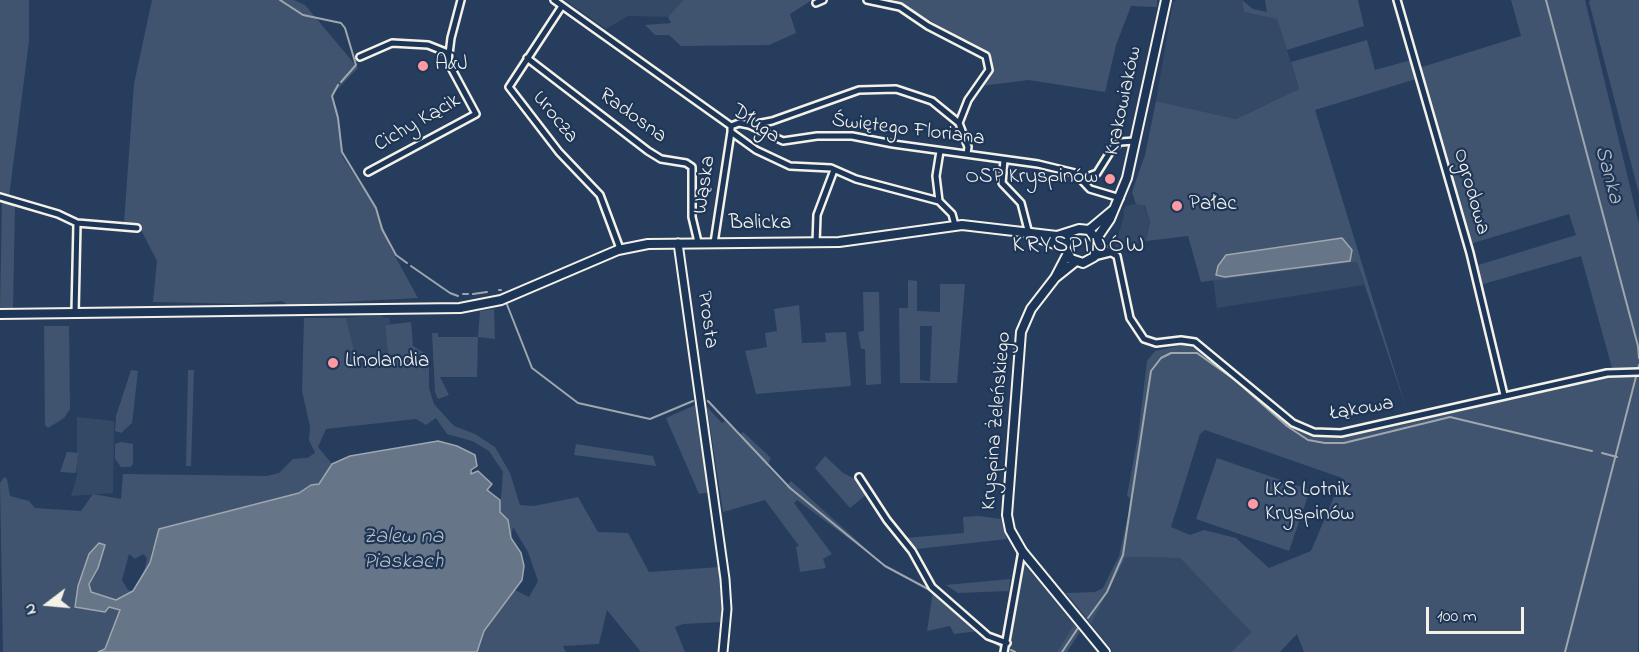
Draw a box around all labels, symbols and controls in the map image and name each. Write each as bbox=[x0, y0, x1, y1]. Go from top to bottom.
street label: Krakowiaków bbox=[1101, 44, 1149, 158]
place label: A&J bbox=[435, 53, 468, 79]
marker: A&J bbox=[416, 59, 430, 73]
street label: Radosna bbox=[593, 84, 671, 150]
street label: Urocza bbox=[525, 87, 583, 149]
street label: Cichy Kącik bbox=[370, 89, 466, 159]
street label: Długa bbox=[726, 100, 784, 150]
street label: Świętego Floriana bbox=[830, 109, 986, 153]
water label: Sanka bbox=[1587, 143, 1627, 207]
street label: Ogrodowa bbox=[1446, 146, 1494, 238]
street label: Wąska bbox=[689, 154, 723, 216]
place label: OSP Kryspinów bbox=[965, 166, 1098, 192]
marker: OSP Kryspinów bbox=[1103, 172, 1117, 186]
place label: Pałac bbox=[1189, 193, 1237, 219]
marker: Pałac bbox=[1170, 199, 1184, 213]
street label: Balicka bbox=[729, 212, 791, 238]
district label: KRYSPINÓW bbox=[1012, 233, 1146, 261]
street label: Prosta bbox=[690, 290, 722, 350]
street label: Kryspina Żeleńskiego bbox=[978, 331, 1018, 511]
place label: Linolandia bbox=[345, 350, 429, 376]
marker: Linolandia bbox=[326, 356, 340, 370]
street label: Łąkowa bbox=[1328, 392, 1396, 428]
place label: LKS Lotnik Kryspinów bbox=[1265, 479, 1354, 529]
marker: LKS Lotnik Kryspinów bbox=[1246, 497, 1260, 511]
water label: Zalew na Piaskach bbox=[363, 525, 443, 576]
north arrow bbox=[18, 574, 78, 634]
scale bar bbox=[1429, 595, 1526, 633]
text: N bbox=[18, 600, 44, 617]
text: 100 m bbox=[1437, 604, 1477, 630]

